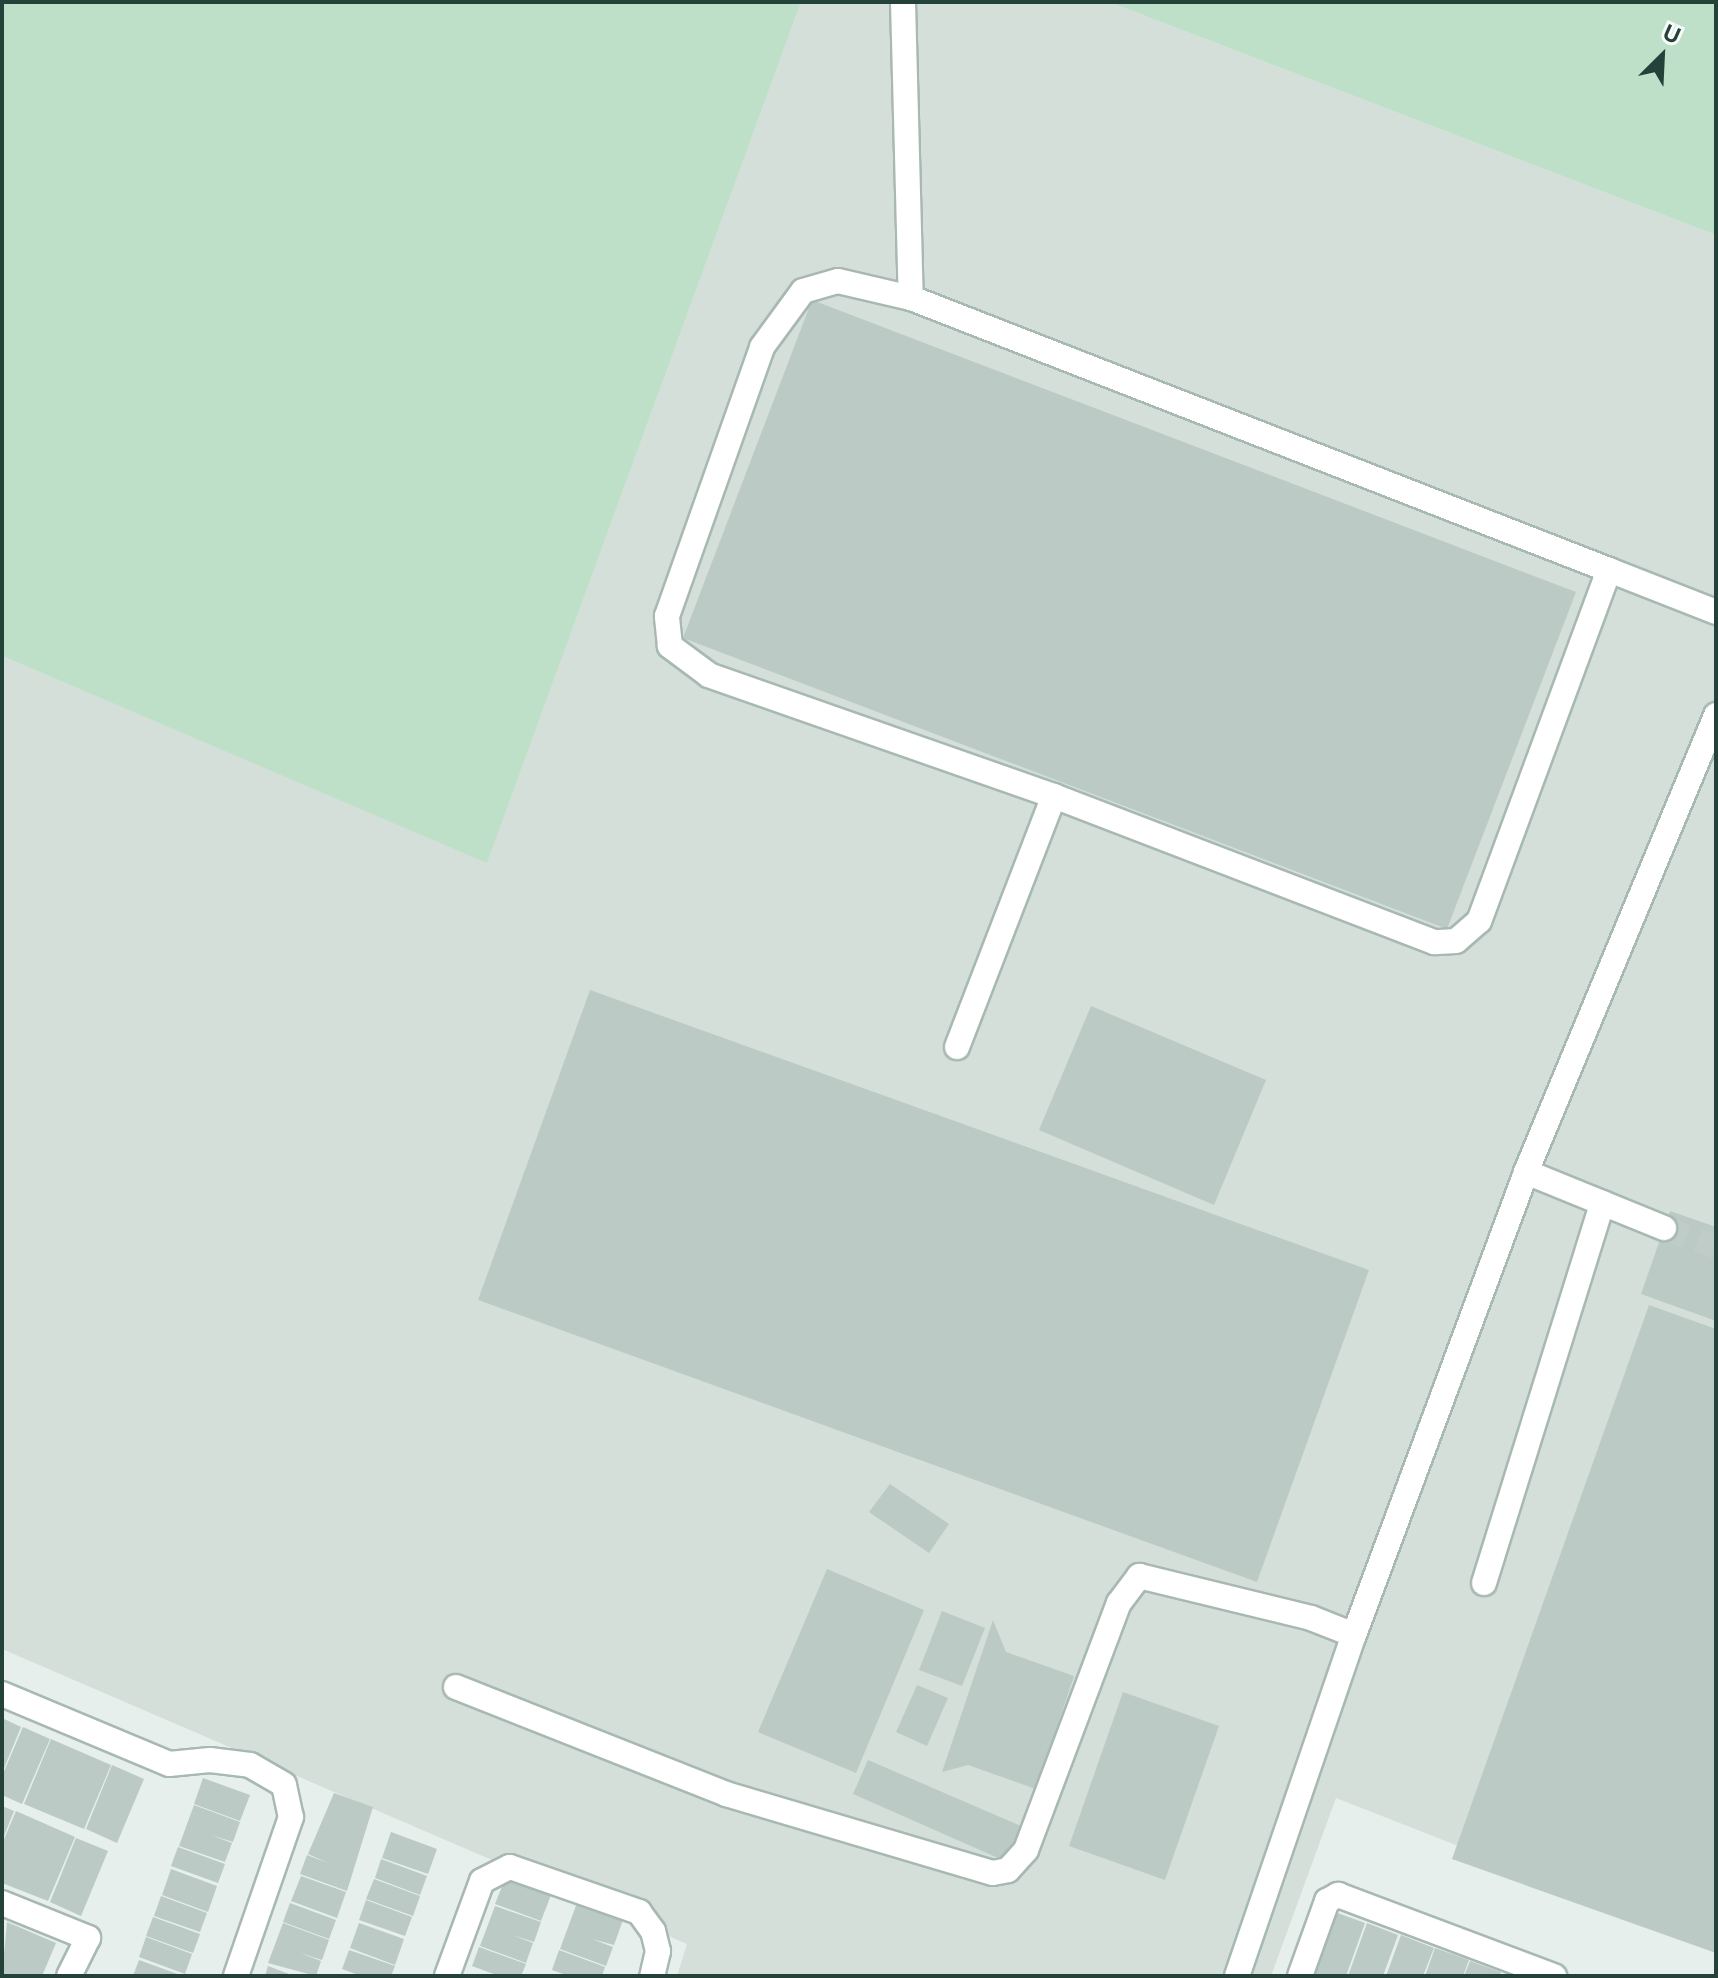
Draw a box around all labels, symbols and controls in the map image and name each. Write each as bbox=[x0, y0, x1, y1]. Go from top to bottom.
north arrow bbox=[1622, 16, 1702, 96]
text: U bbox=[1659, 19, 1684, 49]

